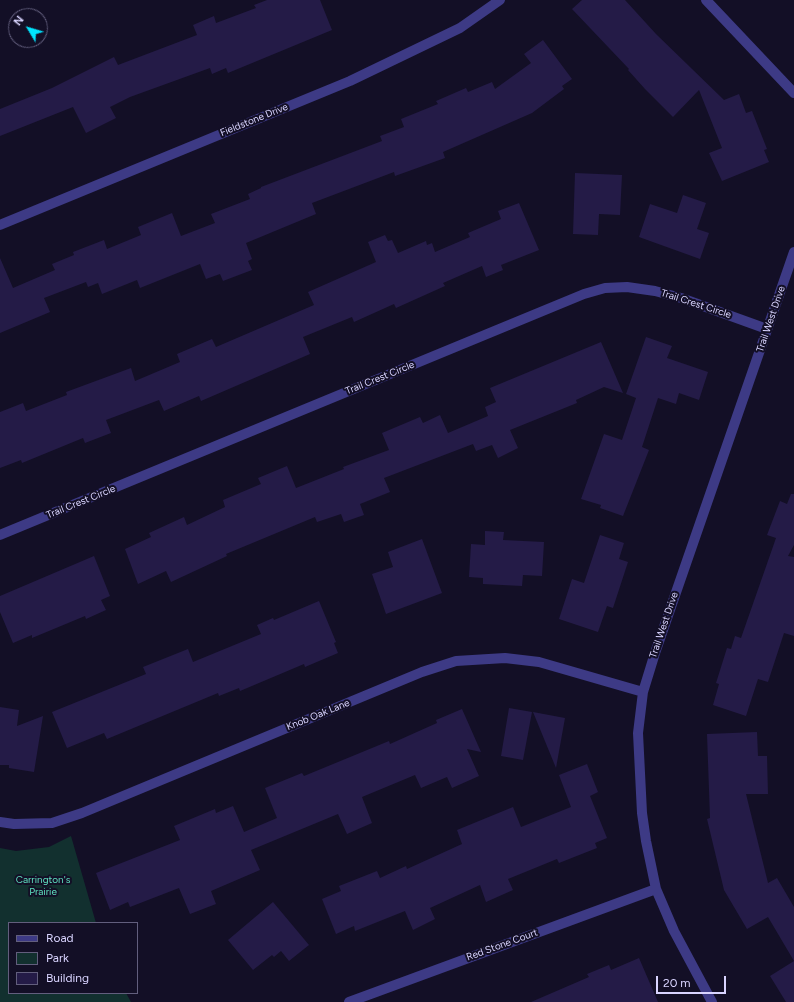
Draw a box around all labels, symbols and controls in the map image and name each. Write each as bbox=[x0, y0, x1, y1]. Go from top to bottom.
north arrow bbox=[8, 8, 48, 48]
text: N bbox=[11, 14, 27, 28]
street label: Fieldstone Drive bbox=[218, 101, 290, 139]
street label: Trail West Drive bbox=[754, 284, 788, 354]
street label: Trail Crest Circle bbox=[659, 287, 733, 321]
street label: Trail Crest Circle bbox=[344, 359, 416, 397]
street label: Trail Crest Circle bbox=[45, 483, 117, 521]
street label: Trail West Drive bbox=[647, 590, 681, 660]
street label: Knob Oak Lane bbox=[285, 697, 351, 733]
park label: Carrington's Prairie bbox=[16, 874, 70, 898]
legend bbox=[8, 922, 138, 994]
street label: Red Stone Court bbox=[465, 927, 539, 963]
text: Road bbox=[46, 931, 74, 945]
text: Park bbox=[46, 951, 69, 965]
scale bar bbox=[658, 968, 728, 994]
text: Building bbox=[46, 971, 89, 985]
text: 20 m bbox=[663, 976, 691, 990]

